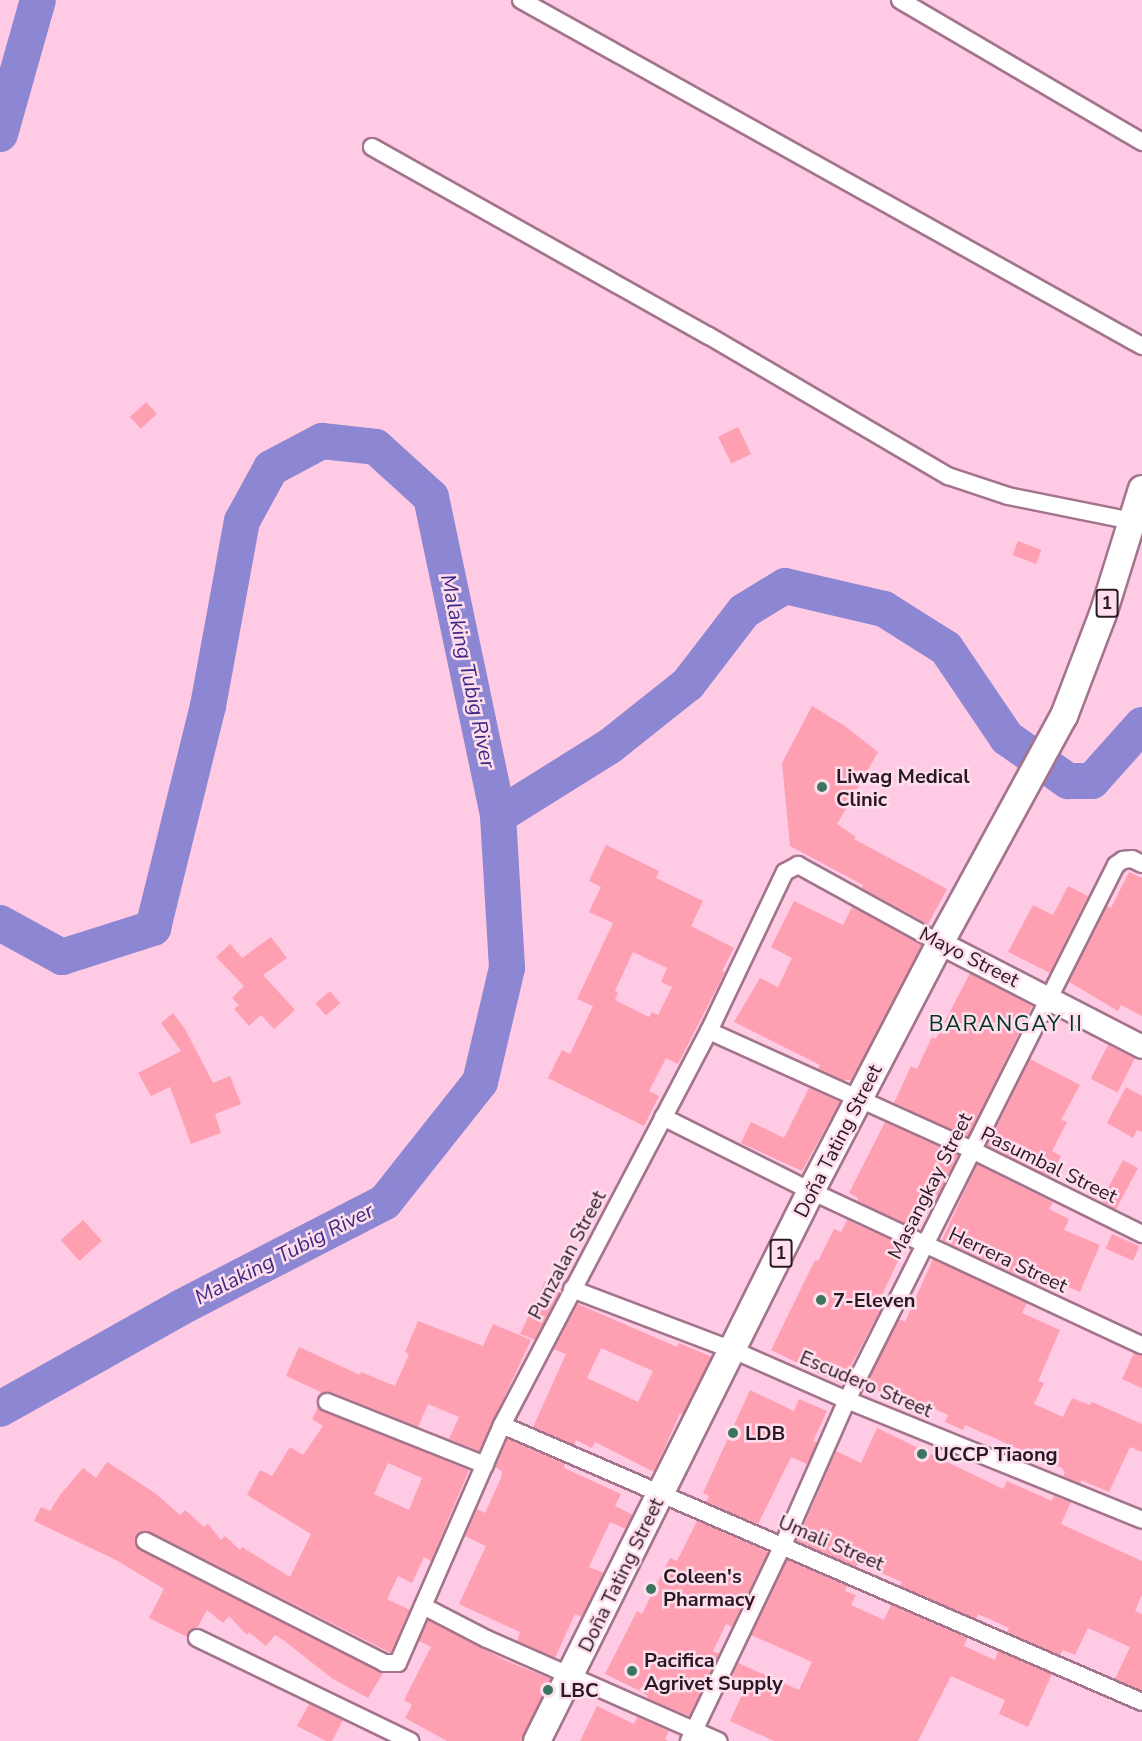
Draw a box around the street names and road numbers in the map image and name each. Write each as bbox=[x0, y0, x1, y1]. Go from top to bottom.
road number: 1 bbox=[1095, 588, 1119, 618]
street label: Mayo Street bbox=[915, 922, 1023, 992]
street label: Doña Tating Street bbox=[789, 1060, 887, 1222]
street label: Masangkay Street bbox=[883, 1109, 977, 1263]
street label: Pasumbal Street bbox=[977, 1122, 1121, 1208]
street label: Punzalan Street bbox=[523, 1186, 611, 1324]
street label: Herrera Street bbox=[945, 1222, 1071, 1298]
road number: 1 bbox=[769, 1238, 793, 1268]
street label: Escudero Street bbox=[796, 1345, 936, 1423]
street label: Doña Tating Street bbox=[573, 1494, 669, 1656]
street label: Umali Street bbox=[775, 1510, 887, 1576]

